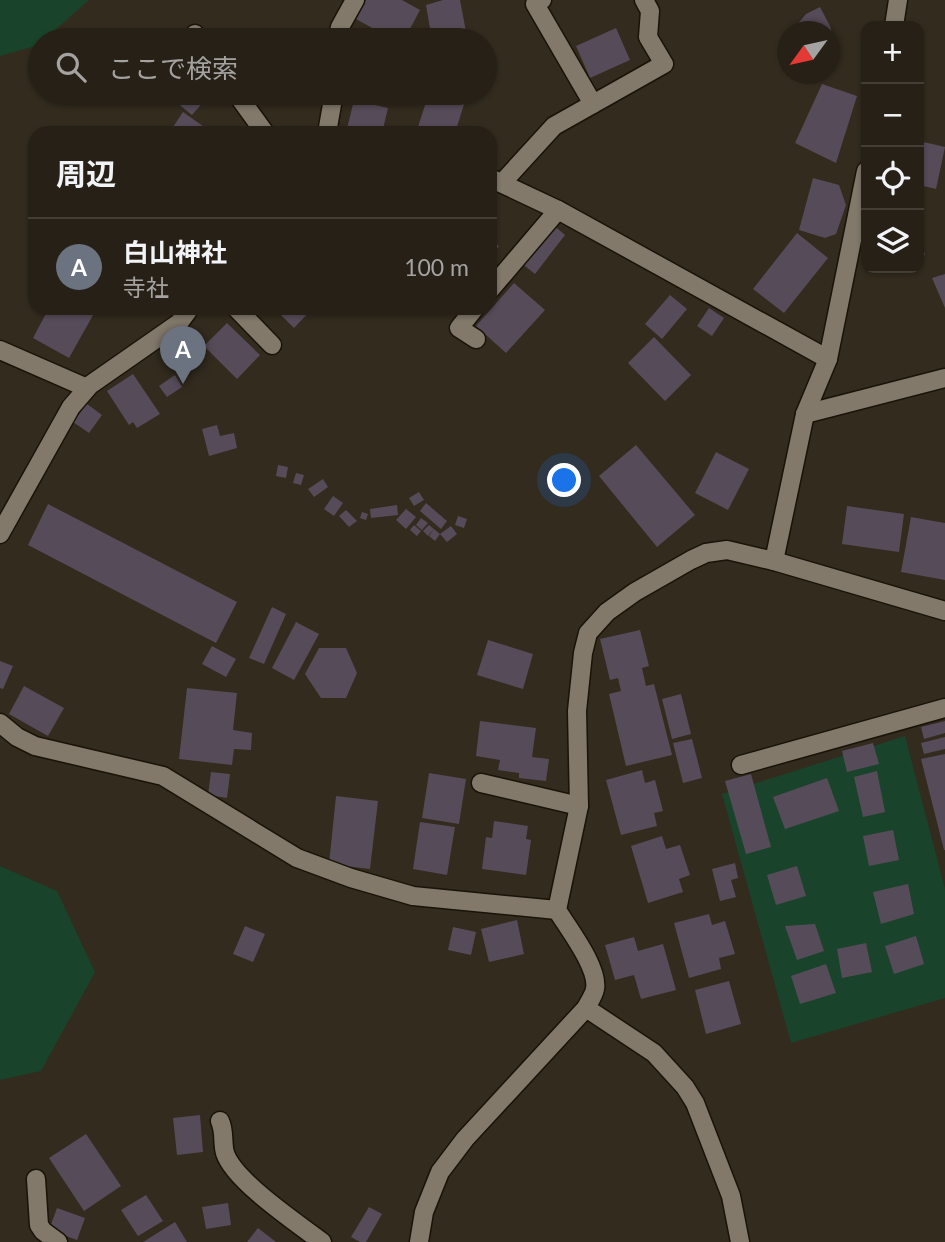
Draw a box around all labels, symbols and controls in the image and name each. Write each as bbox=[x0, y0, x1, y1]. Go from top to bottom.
north arrow bbox=[777, 21, 840, 84]
map controls bbox=[861, 21, 924, 273]
button: + bbox=[861, 21, 924, 84]
search box bbox=[28, 28, 497, 105]
icon: search bbox=[52, 48, 90, 86]
text: ここで検索 bbox=[108, 52, 238, 84]
button: − bbox=[861, 84, 924, 147]
button: locate bbox=[861, 147, 924, 210]
text: 周辺 bbox=[56, 155, 116, 191]
button: layers bbox=[861, 210, 924, 273]
text: 白山神社 bbox=[123, 236, 227, 268]
text: A bbox=[71, 253, 87, 281]
text: 100 m bbox=[404, 253, 469, 281]
text: 寺社 bbox=[123, 273, 169, 301]
pin: A bbox=[160, 326, 206, 384]
your location bbox=[547, 463, 581, 497]

